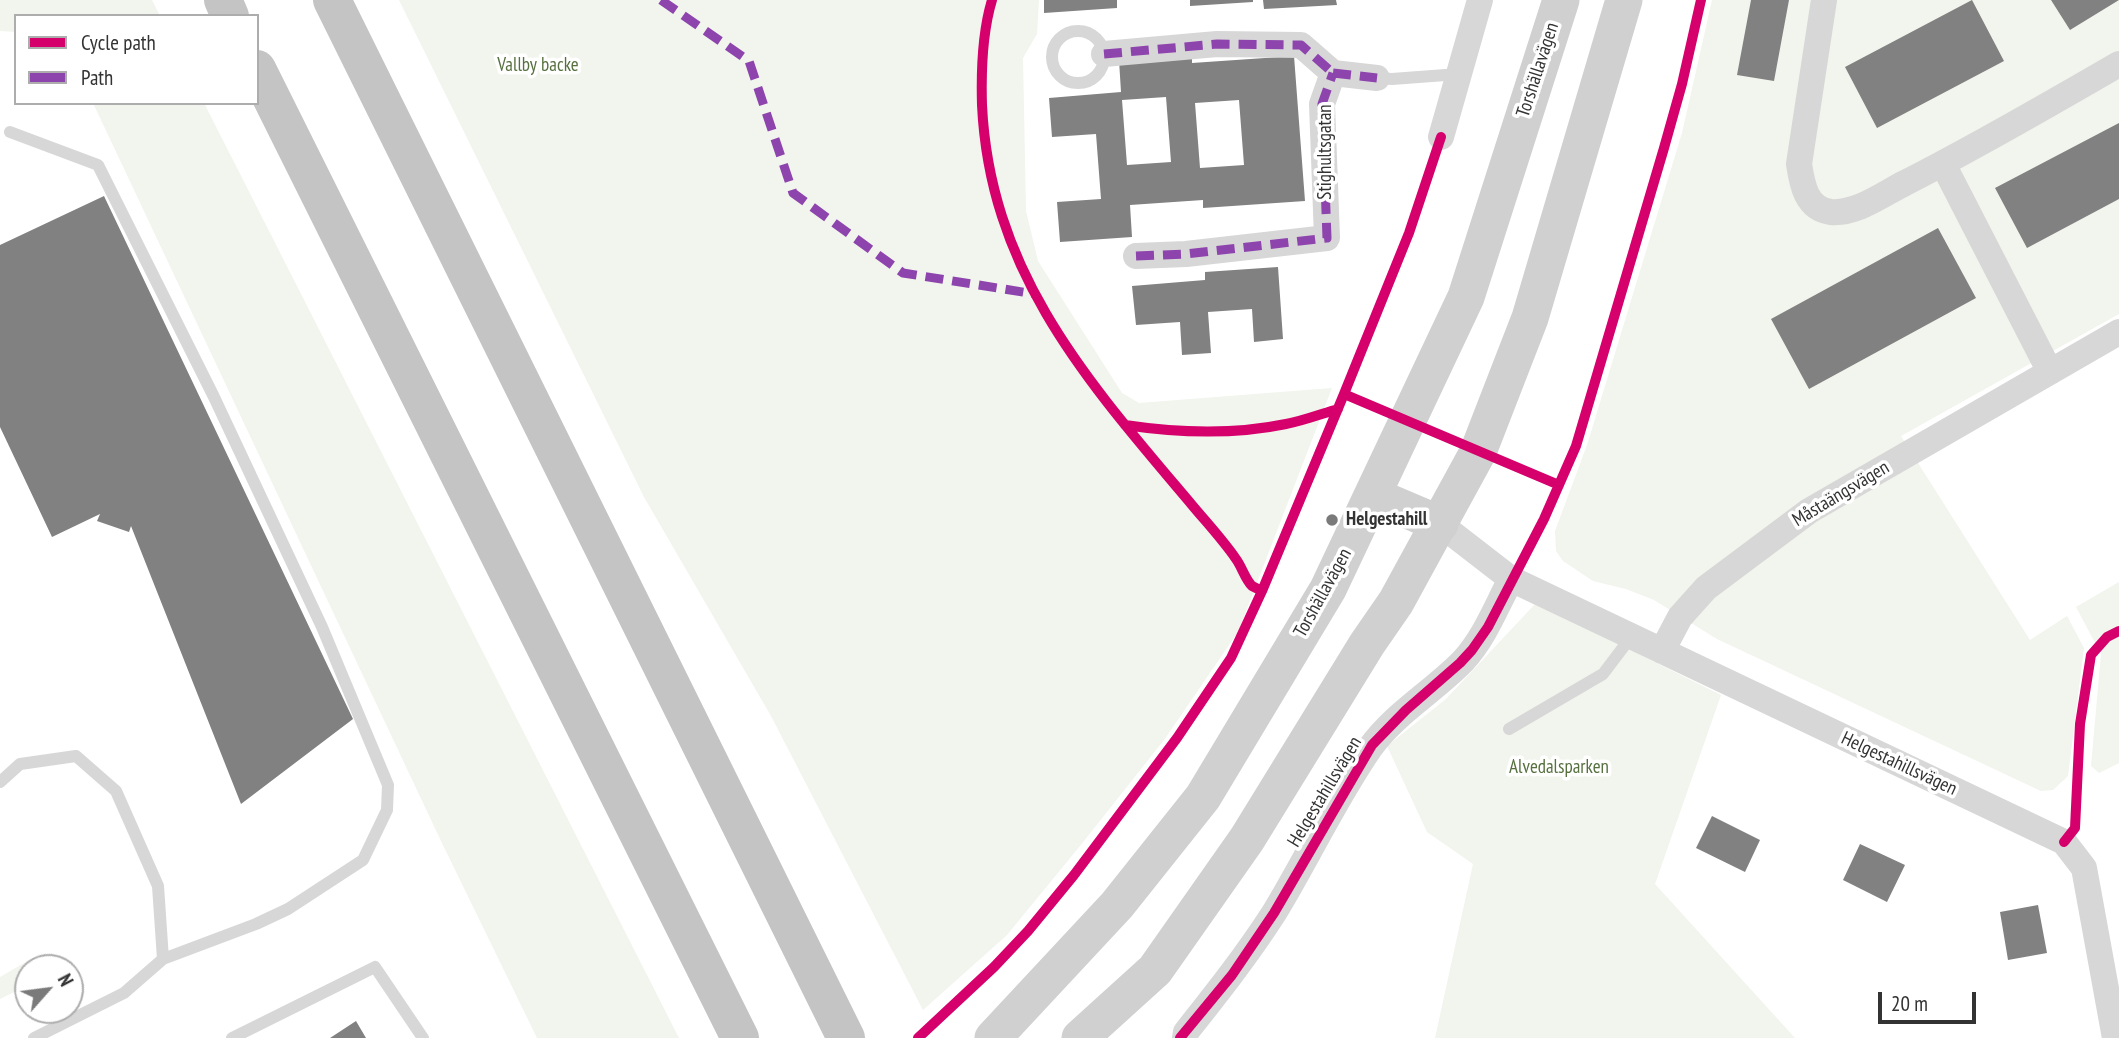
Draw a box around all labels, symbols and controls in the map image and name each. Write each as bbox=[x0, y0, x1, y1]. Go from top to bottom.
legend bbox=[14, 14, 259, 105]
street label: Torshällavägen bbox=[1512, 20, 1564, 120]
text: Cycle path bbox=[81, 29, 156, 56]
park label: Vallby backe bbox=[497, 55, 579, 77]
text: Path bbox=[81, 64, 113, 91]
street label: Stighultsgatan bbox=[1315, 104, 1337, 200]
street label: Måstaängsvägen bbox=[1788, 456, 1894, 532]
place label: Helgestahill bbox=[1346, 509, 1427, 531]
marker: Helgestahill bbox=[1324, 512, 1340, 528]
street label: Torshällavägen bbox=[1289, 545, 1357, 641]
street label: Helgestahillsvägen bbox=[1838, 727, 1960, 801]
street label: Helgestahillsvägen bbox=[1283, 733, 1367, 851]
park label: Alvedalsparken bbox=[1509, 757, 1609, 779]
north arrow bbox=[14, 954, 84, 1024]
text: N bbox=[53, 970, 79, 990]
scale bar bbox=[1881, 978, 1979, 1022]
text: 20 m bbox=[1891, 990, 1928, 1017]

